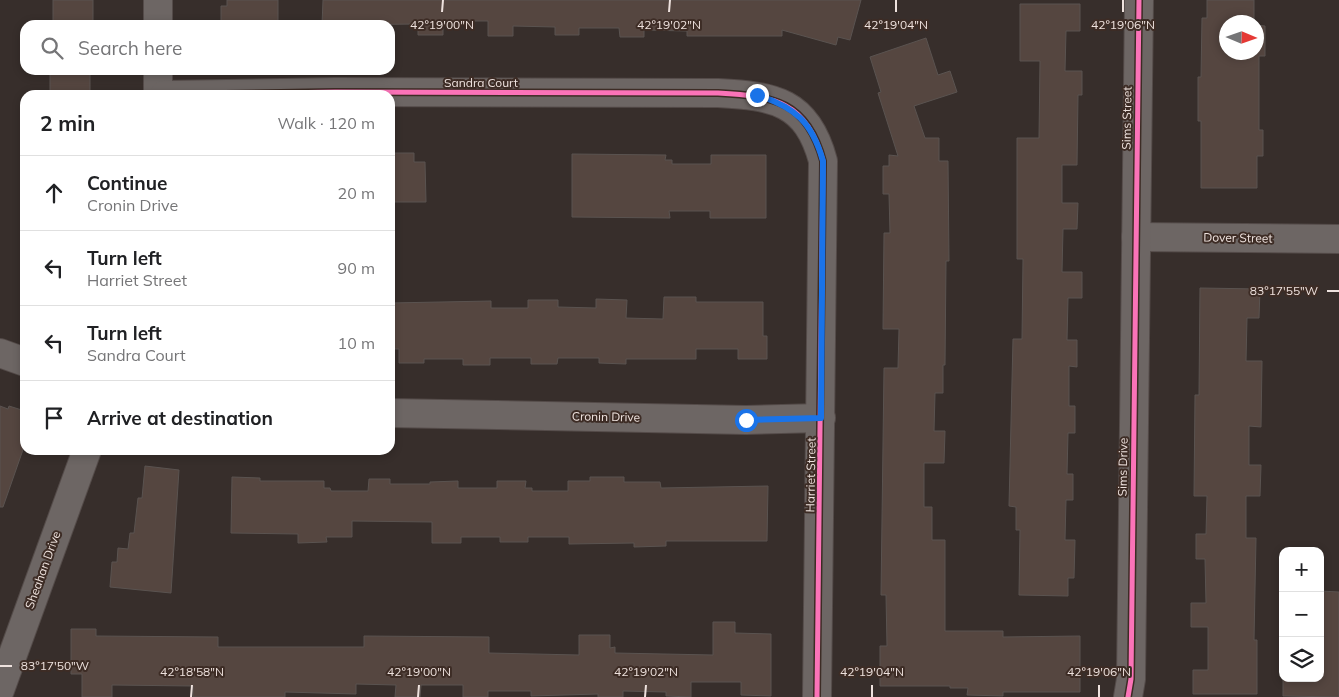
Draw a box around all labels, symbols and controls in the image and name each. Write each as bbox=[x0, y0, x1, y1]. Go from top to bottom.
north arrow bbox=[1219, 15, 1264, 60]
text: 42°19'00"N bbox=[410, 17, 474, 32]
text: 42°19'02"N bbox=[637, 17, 701, 32]
text: 42°19'04"N bbox=[864, 17, 928, 32]
text: 42°19'06"N bbox=[1091, 17, 1155, 32]
search box bbox=[20, 20, 395, 75]
icon: search bbox=[38, 34, 66, 62]
text: Search here bbox=[78, 36, 182, 60]
street label: Sandra Court bbox=[444, 75, 518, 90]
route end bbox=[746, 84, 769, 107]
street label: Sims Street bbox=[1118, 86, 1135, 150]
text: 2 min bbox=[40, 110, 95, 136]
text: Walk · 120 m bbox=[277, 113, 375, 133]
text: Continue bbox=[87, 171, 167, 195]
icon: ahead bbox=[40, 179, 68, 207]
text: 20 m bbox=[338, 183, 375, 203]
text: Cronin Drive bbox=[87, 195, 178, 215]
street label: Dover Street bbox=[1203, 229, 1273, 246]
text: Turn left bbox=[87, 246, 162, 270]
icon: left bbox=[40, 254, 68, 282]
text: 90 m bbox=[338, 258, 375, 278]
text: Harriet Street bbox=[87, 270, 187, 290]
text: 83°17'55"W bbox=[1250, 283, 1318, 298]
text: Turn left bbox=[87, 321, 162, 345]
icon: left bbox=[40, 329, 68, 357]
text: 10 m bbox=[338, 333, 375, 353]
text: Sandra Court bbox=[87, 345, 186, 365]
icon: arrive bbox=[40, 404, 68, 432]
text: Arrive at destination bbox=[87, 406, 273, 430]
street label: Cronin Drive bbox=[572, 408, 640, 425]
route start bbox=[735, 409, 758, 432]
street label: Harriet Street bbox=[802, 437, 819, 513]
street label: Sims Drive bbox=[1114, 437, 1131, 497]
street label: Sheahan Drive bbox=[22, 529, 64, 611]
map controls bbox=[1279, 547, 1324, 682]
button: + bbox=[1279, 547, 1324, 592]
button: − bbox=[1279, 592, 1324, 637]
button: layers bbox=[1279, 637, 1324, 682]
text: 83°17'50"W bbox=[21, 658, 89, 673]
text: 42°18'58"N bbox=[160, 664, 224, 679]
text: 42°19'00"N bbox=[387, 664, 451, 679]
text: 42°19'02"N bbox=[614, 664, 678, 679]
text: 42°19'04"N bbox=[840, 664, 904, 679]
text: 42°19'06"N bbox=[1067, 664, 1131, 679]

